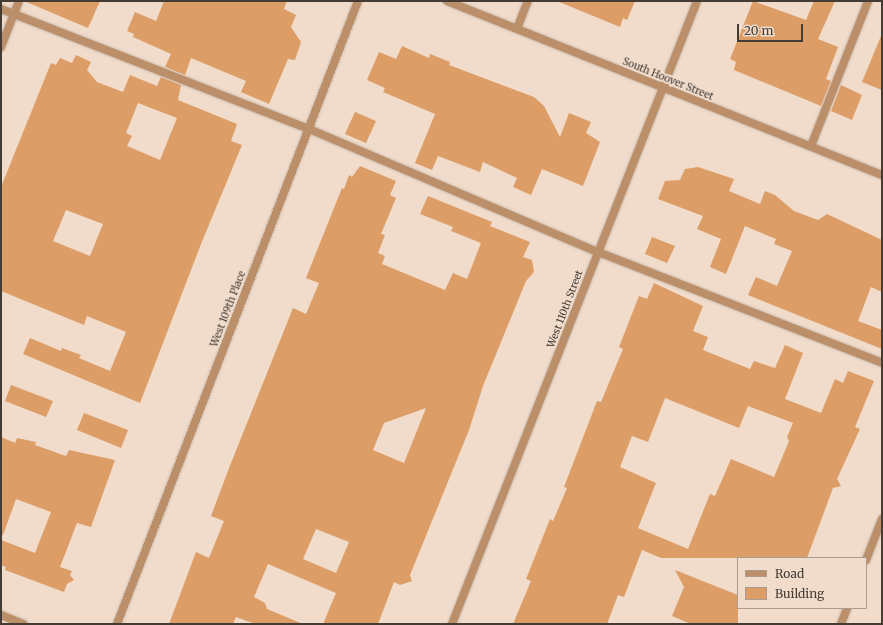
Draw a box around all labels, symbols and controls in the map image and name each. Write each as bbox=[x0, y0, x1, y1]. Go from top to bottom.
scale bar bbox=[739, 16, 805, 42]
text: 20 m bbox=[744, 23, 773, 38]
street label: South Hoover Street bbox=[621, 55, 715, 103]
street label: West 110th Street bbox=[545, 268, 585, 350]
street label: West 109th Place bbox=[208, 269, 248, 349]
legend bbox=[737, 557, 867, 609]
text: Road bbox=[775, 566, 804, 581]
text: Building bbox=[775, 586, 824, 601]

